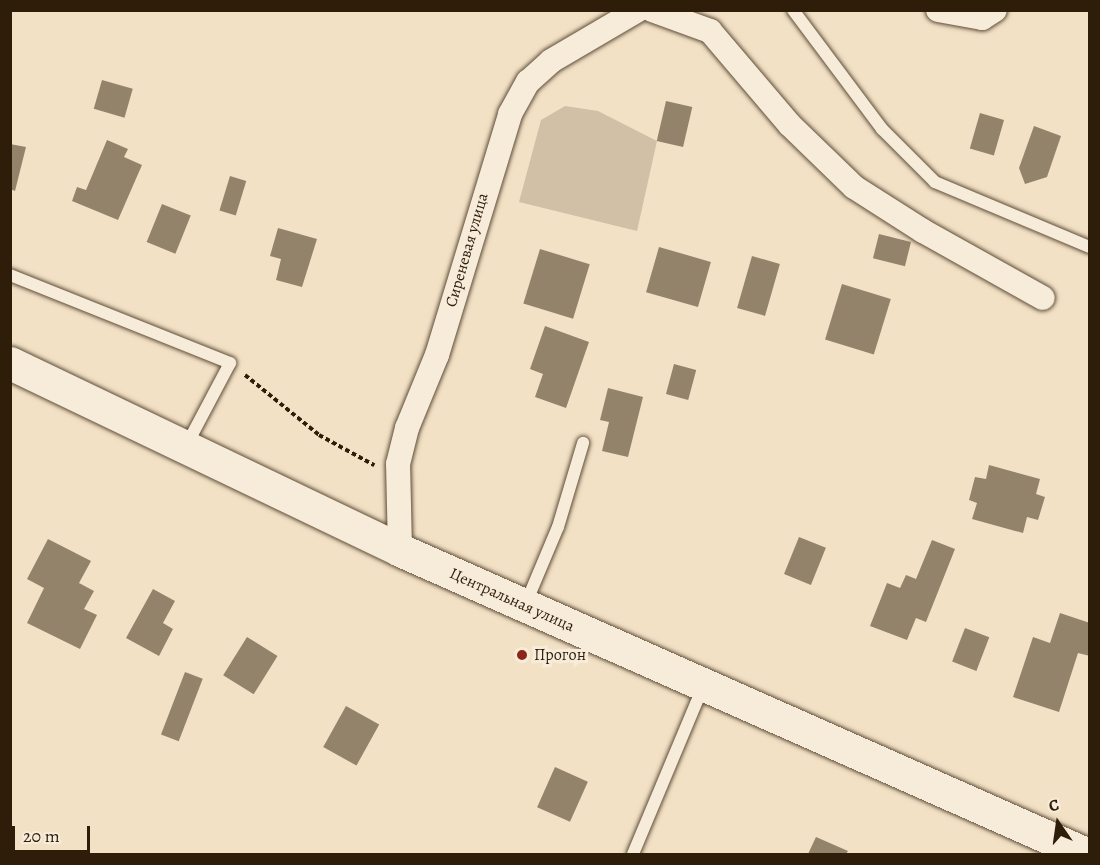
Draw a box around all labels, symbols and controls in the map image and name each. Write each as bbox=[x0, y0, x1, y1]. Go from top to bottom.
street label: Сиреневая улица bbox=[441, 191, 493, 309]
street label: Центральная улица bbox=[447, 564, 577, 636]
place label: Прогон bbox=[534, 645, 586, 665]
marker: Прогон bbox=[515, 648, 529, 662]
north arrow bbox=[1028, 793, 1088, 853]
text: С bbox=[1047, 794, 1061, 817]
scale bar bbox=[15, 814, 93, 852]
text: 20 m bbox=[23, 824, 60, 848]

